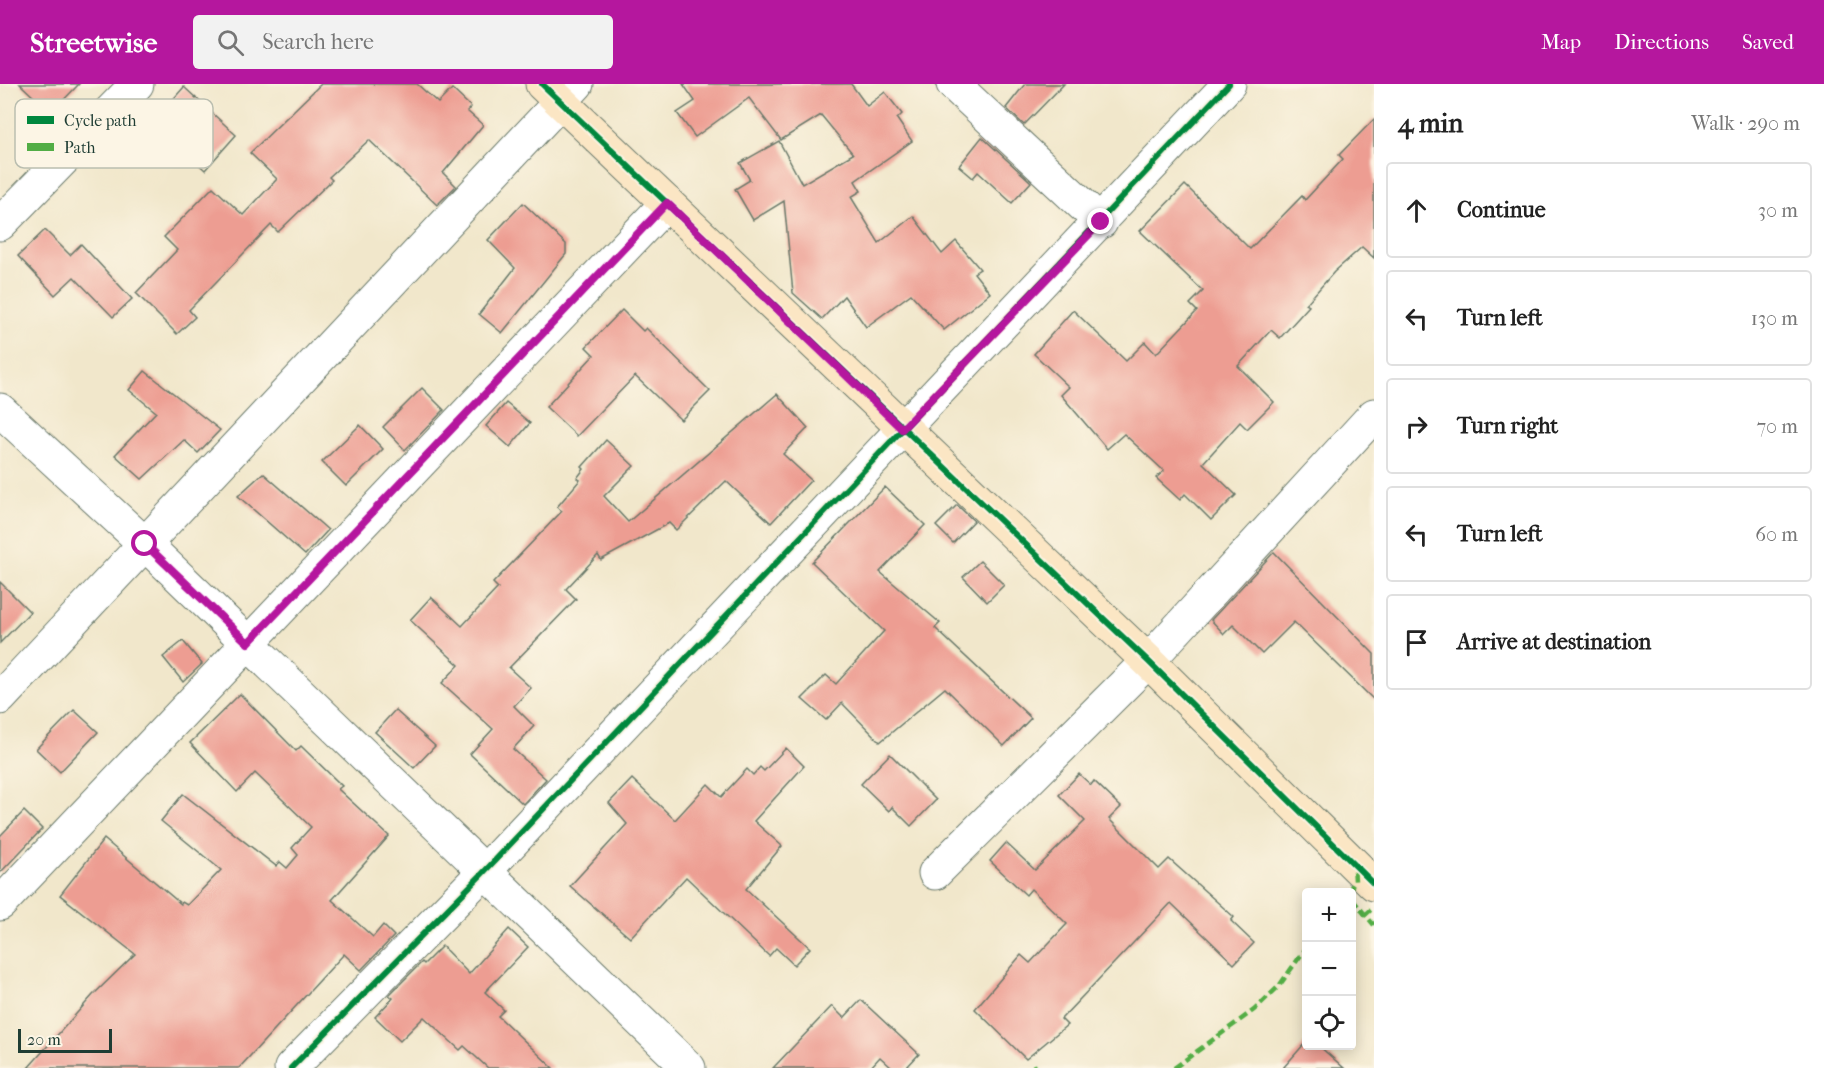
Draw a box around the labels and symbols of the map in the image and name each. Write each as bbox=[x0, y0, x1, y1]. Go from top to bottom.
legend bbox=[15, 99, 213, 168]
text: Cycle path bbox=[64, 111, 136, 130]
text: Path bbox=[64, 138, 96, 157]
route end bbox=[1087, 208, 1113, 234]
route start bbox=[131, 530, 157, 556]
scale bar bbox=[18, 1026, 112, 1054]

